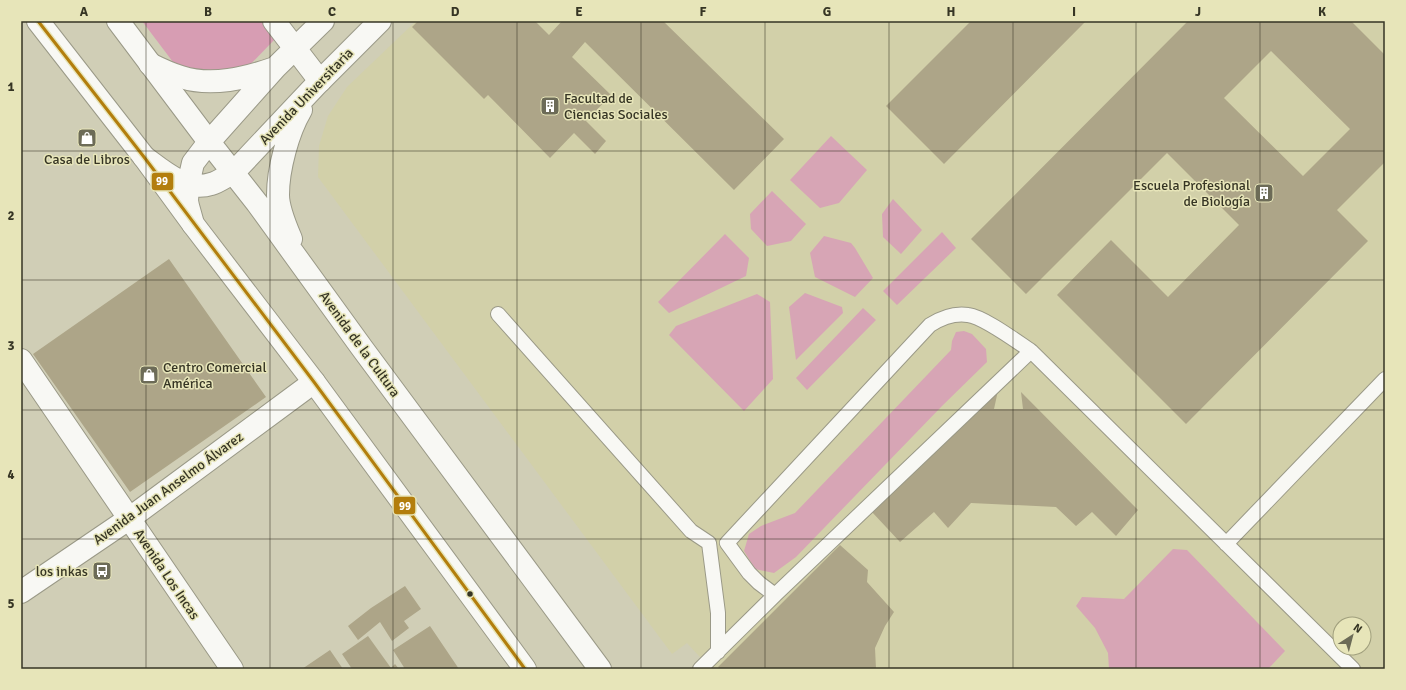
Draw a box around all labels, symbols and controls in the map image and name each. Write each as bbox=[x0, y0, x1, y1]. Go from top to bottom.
text: A bbox=[80, 4, 89, 20]
text: B bbox=[204, 4, 212, 20]
text: C bbox=[328, 4, 336, 20]
text: D bbox=[451, 4, 460, 20]
text: E bbox=[575, 4, 583, 20]
text: F bbox=[700, 4, 707, 20]
text: G bbox=[823, 4, 831, 20]
text: H bbox=[947, 4, 955, 20]
text: I bbox=[1072, 4, 1076, 20]
text: J bbox=[1195, 4, 1201, 20]
text: K bbox=[1318, 4, 1326, 20]
street label: Avenida Universitaria bbox=[256, 45, 357, 148]
text: 1 bbox=[7, 79, 15, 95]
place label: Facultad de Ciencias Sociales bbox=[564, 90, 668, 123]
building icon: Facultad de Ciencias Sociales bbox=[539, 95, 561, 117]
shop icon: Casa de Libros bbox=[76, 127, 98, 149]
place label: Casa de Libros bbox=[44, 151, 130, 168]
line badge: 99 bbox=[151, 172, 174, 191]
text: 99 bbox=[156, 175, 168, 188]
place label: Escuela Profesional de Biología bbox=[1133, 177, 1250, 210]
building icon: Escuela Profesional de Biología bbox=[1253, 182, 1275, 204]
text: 2 bbox=[7, 208, 15, 224]
street label: Avenida de la Cultura bbox=[315, 288, 404, 401]
text: 3 bbox=[7, 338, 15, 354]
place label: Centro Comercial América bbox=[163, 359, 267, 392]
shop icon: Centro Comercial América bbox=[138, 364, 160, 386]
street label: Avenida Juan Anselmo Álvarez bbox=[90, 428, 247, 549]
text: 4 bbox=[7, 467, 15, 483]
line badge: 99 bbox=[393, 496, 416, 515]
text: 99 bbox=[399, 500, 411, 513]
street label: Avenida Los Incas bbox=[130, 526, 203, 623]
bus stop icon: los inkas bbox=[91, 560, 113, 582]
place label: los inkas bbox=[36, 563, 88, 580]
unlabelled marker bbox=[465, 589, 475, 599]
text: 5 bbox=[7, 596, 15, 612]
north arrow bbox=[1332, 616, 1372, 656]
text: N bbox=[1351, 621, 1365, 636]

